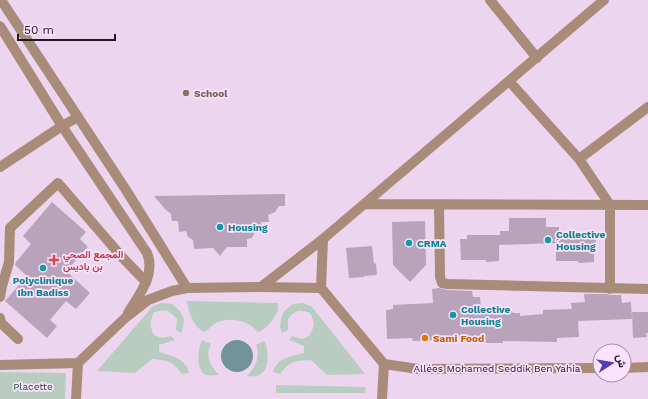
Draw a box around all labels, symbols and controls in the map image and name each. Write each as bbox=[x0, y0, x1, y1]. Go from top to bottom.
scale bar bbox=[18, 16, 115, 42]
text: 50 m bbox=[24, 23, 54, 37]
marker: School bbox=[181, 88, 191, 98]
place label: School bbox=[194, 88, 228, 99]
marker: Housing bbox=[215, 222, 225, 232]
place label: Housing bbox=[228, 222, 268, 233]
place label: ِCollective Housing bbox=[556, 229, 606, 252]
marker: ِCollective Housing bbox=[543, 235, 553, 245]
marker: CRMA bbox=[404, 238, 414, 248]
place label: CRMA bbox=[417, 238, 447, 249]
place label: المجمع الصحي بن باديس bbox=[63, 249, 123, 273]
marker: المجمع الصحي بن باديس bbox=[48, 254, 60, 266]
marker: Polyclinique Ibn Badiss bbox=[38, 263, 48, 273]
place label: Polyclinique Ibn Badiss bbox=[13, 275, 73, 298]
place label: Collective Housing bbox=[461, 304, 511, 327]
marker: Collective Housing bbox=[448, 310, 458, 320]
marker: Sami Food bbox=[420, 333, 430, 343]
place label: Sami Food bbox=[433, 333, 484, 344]
north arrow bbox=[592, 343, 632, 383]
text: ش bbox=[614, 353, 629, 369]
street label: Allées Mohamed Seddik Ben Yahia bbox=[414, 363, 581, 374]
park label: Placette bbox=[13, 381, 53, 392]

